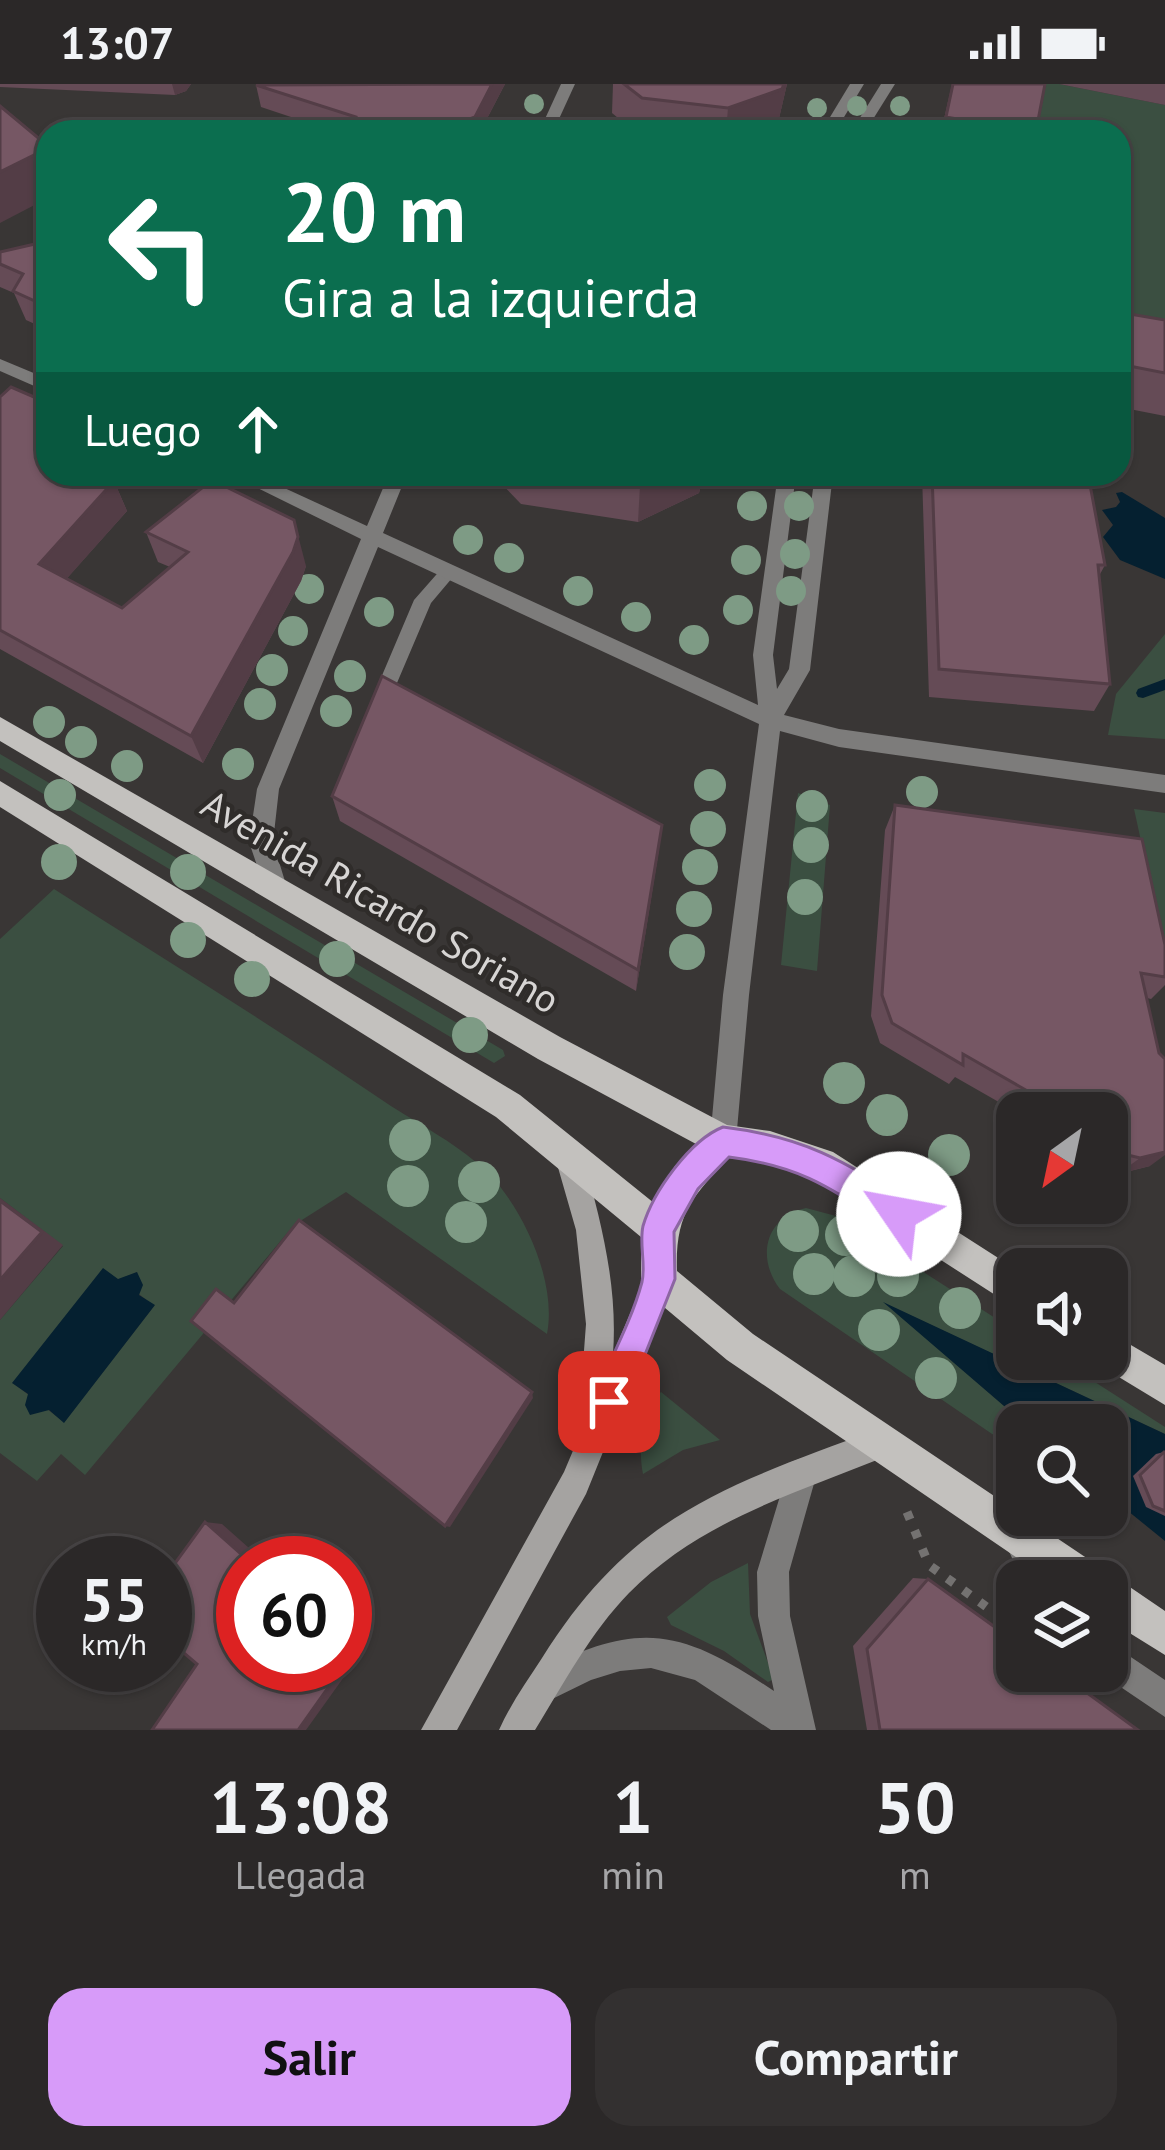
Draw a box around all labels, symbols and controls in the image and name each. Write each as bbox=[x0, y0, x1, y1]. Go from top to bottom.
text: 13:07 bbox=[60, 13, 174, 71]
text: 20 m bbox=[282, 156, 466, 265]
icon: left bbox=[84, 168, 240, 324]
text: Gira a la izquierda bbox=[282, 262, 699, 332]
icon: ahead bbox=[225, 396, 291, 462]
text: Luego bbox=[84, 400, 201, 458]
street label: Avenida Ricardo Soriano bbox=[193, 778, 569, 1024]
north arrow bbox=[996, 1092, 1128, 1224]
map controls bbox=[996, 1092, 1128, 1692]
position arrow bbox=[836, 1151, 962, 1277]
button: sound bbox=[996, 1248, 1128, 1380]
pin bbox=[558, 1351, 660, 1453]
icon: arrive bbox=[576, 1369, 642, 1435]
button: search bbox=[996, 1404, 1128, 1536]
speed limit sign: 60 bbox=[216, 1536, 372, 1692]
text: 55 bbox=[80, 1560, 148, 1638]
button: layers bbox=[996, 1560, 1128, 1692]
text: km/h bbox=[81, 1624, 147, 1663]
text: 13:08 bbox=[209, 1760, 392, 1853]
text: 1 bbox=[613, 1760, 653, 1853]
text: 50 bbox=[874, 1760, 956, 1853]
text: Llegada bbox=[235, 1849, 366, 1900]
text: min bbox=[601, 1849, 665, 1900]
text: m bbox=[899, 1849, 931, 1900]
button: Salir bbox=[48, 1988, 571, 2126]
button: Compartir bbox=[595, 1988, 1117, 2126]

